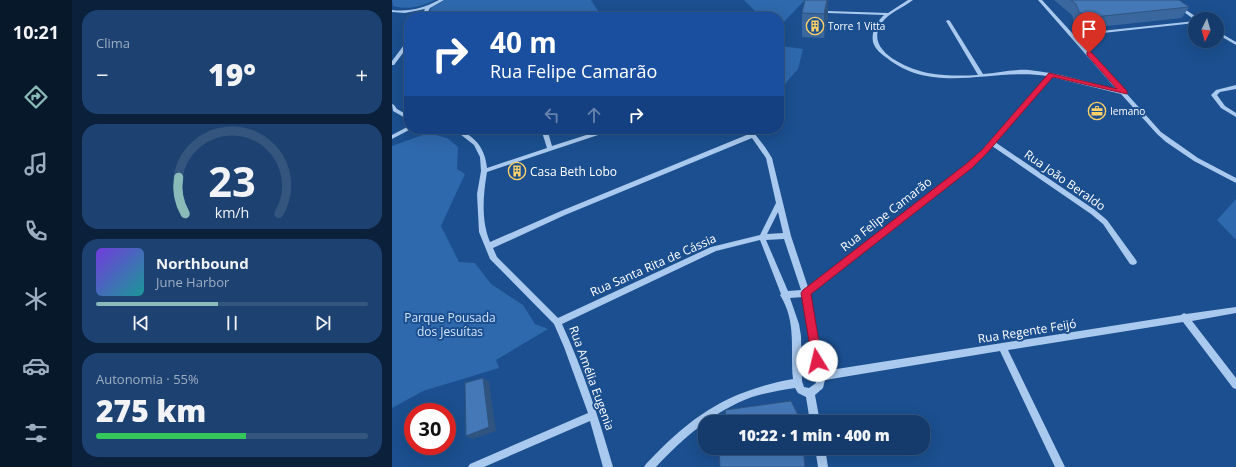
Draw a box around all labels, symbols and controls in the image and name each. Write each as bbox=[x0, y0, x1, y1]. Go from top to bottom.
pin bbox=[1072, 12, 1106, 53]
north arrow bbox=[1188, 12, 1224, 48]
map controls bbox=[1188, 12, 1224, 48]
building icon: Torre 1 Vitta bbox=[805, 16, 825, 36]
icon: arrive bbox=[1078, 18, 1100, 40]
place label: Torre 1 Vitta bbox=[828, 19, 885, 33]
text: 10:21 bbox=[13, 20, 59, 44]
text: 40 m bbox=[490, 23, 557, 61]
icon: right bbox=[424, 28, 476, 80]
text: Clima bbox=[96, 34, 130, 52]
text: 19° bbox=[208, 54, 256, 95]
text: − bbox=[96, 59, 109, 89]
text: + bbox=[355, 59, 368, 89]
text: Rua Felipe Camarão bbox=[490, 59, 657, 83]
icon: directions bbox=[22, 83, 50, 111]
office icon: Iemano bbox=[1087, 101, 1107, 121]
icon: left bbox=[541, 104, 563, 126]
icon: ahead bbox=[583, 104, 605, 126]
icon: right bbox=[625, 104, 647, 126]
place label: Iemano bbox=[1110, 104, 1145, 118]
street label: Rua João Beraldo bbox=[1021, 146, 1109, 214]
icon: music bbox=[22, 150, 50, 178]
text: 23 bbox=[208, 153, 256, 209]
building icon: Casa Beth Lobo bbox=[507, 161, 527, 181]
place label: Casa Beth Lobo bbox=[530, 163, 617, 180]
street label: Rua Felipe Camarão bbox=[837, 173, 935, 255]
text: km/h bbox=[215, 203, 249, 222]
icon: phone bbox=[22, 217, 50, 245]
street label: Rua Santa Rita de Cássia bbox=[587, 230, 719, 300]
text: Northbound bbox=[156, 253, 249, 273]
text: June Harbor bbox=[156, 273, 229, 291]
icon: climate bbox=[22, 285, 50, 313]
park label: Parque Pousada dos Jesuítas bbox=[404, 309, 496, 340]
icon: previous bbox=[130, 312, 152, 334]
icon: pause bbox=[221, 312, 243, 334]
icon: next bbox=[312, 312, 334, 334]
street label: Rua Regente Feijó bbox=[976, 315, 1078, 347]
street label: Rua Amélia Eugenia bbox=[565, 323, 619, 433]
position arrow bbox=[796, 340, 838, 382]
icon: car bbox=[22, 352, 50, 380]
text: Autonomia · 55% bbox=[96, 370, 199, 388]
text: 275 km bbox=[96, 390, 206, 431]
speed limit sign: 30 bbox=[404, 403, 456, 455]
icon: filters bbox=[22, 419, 50, 447]
text: 10:22 · 1 min · 400 m bbox=[738, 425, 890, 445]

